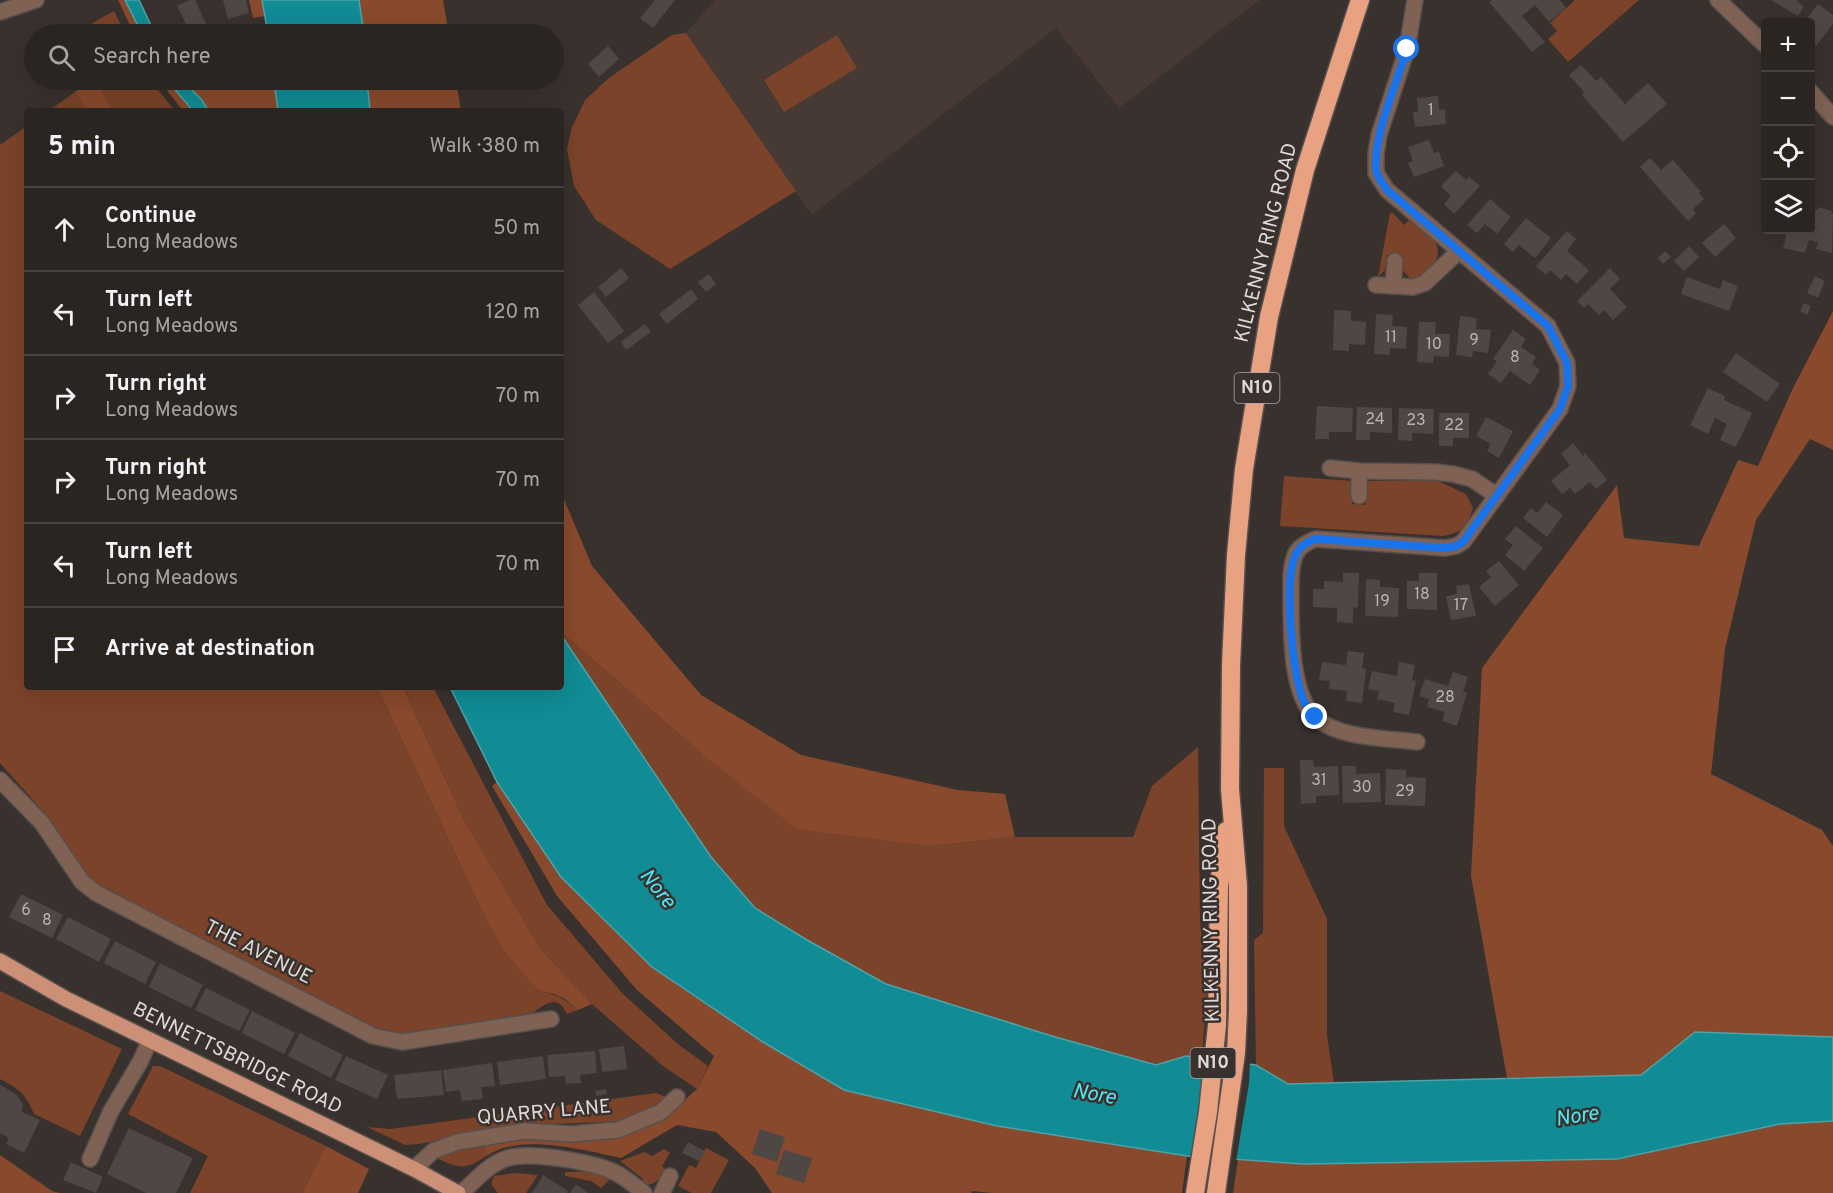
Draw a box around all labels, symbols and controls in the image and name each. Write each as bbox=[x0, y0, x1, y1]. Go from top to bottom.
map controls bbox=[1761, 18, 1815, 234]
button: + bbox=[1761, 18, 1815, 72]
search box bbox=[24, 24, 564, 90]
route start bbox=[1393, 35, 1419, 61]
icon: search bbox=[45, 41, 78, 74]
text: Search here bbox=[93, 44, 211, 71]
button: − bbox=[1761, 72, 1815, 126]
house number: 1 bbox=[1428, 101, 1434, 121]
button: locate bbox=[1761, 126, 1815, 180]
text: 5 min bbox=[48, 131, 116, 164]
text: Walk · 380 m bbox=[429, 134, 540, 160]
street label: KILKENNY RING ROAD bbox=[1230, 140, 1304, 346]
button: layers bbox=[1761, 180, 1815, 234]
text: Continue bbox=[105, 203, 196, 230]
icon: ahead bbox=[48, 213, 81, 246]
text: 50 m bbox=[493, 216, 540, 242]
text: Long Meadows bbox=[105, 230, 238, 256]
text: Turn left bbox=[105, 287, 193, 314]
icon: left bbox=[48, 297, 81, 330]
text: 120 m bbox=[486, 300, 540, 326]
text: Long Meadows bbox=[105, 314, 238, 340]
house number: 11 bbox=[1385, 328, 1397, 348]
house number: 9 bbox=[1469, 331, 1479, 351]
house number: 10 bbox=[1426, 335, 1442, 355]
house number: 8 bbox=[1510, 348, 1520, 368]
text: Turn right bbox=[105, 371, 207, 398]
road number: N10 bbox=[1234, 373, 1280, 403]
icon: right bbox=[48, 381, 81, 414]
text: 70 m bbox=[496, 384, 540, 410]
text: Long Meadows bbox=[105, 398, 238, 424]
house number: 24 bbox=[1365, 410, 1385, 430]
house number: 23 bbox=[1406, 411, 1426, 431]
house number: 22 bbox=[1444, 416, 1464, 436]
text: Turn right bbox=[105, 455, 207, 482]
icon: right bbox=[48, 465, 81, 498]
text: 70 m bbox=[496, 468, 540, 494]
text: Long Meadows bbox=[105, 482, 238, 508]
text: Turn left bbox=[105, 539, 193, 566]
icon: left bbox=[48, 549, 81, 582]
text: 70 m bbox=[496, 552, 540, 578]
text: Long Meadows bbox=[105, 566, 238, 592]
house number: 18 bbox=[1414, 585, 1430, 605]
house number: 19 bbox=[1374, 592, 1390, 612]
house number: 17 bbox=[1454, 596, 1468, 616]
icon: arrive bbox=[48, 633, 81, 666]
text: Arrive at destination bbox=[105, 636, 315, 663]
house number: 28 bbox=[1435, 688, 1455, 708]
route end bbox=[1301, 703, 1327, 729]
house number: 31 bbox=[1311, 771, 1327, 791]
house number: 30 bbox=[1352, 778, 1372, 798]
house number: 29 bbox=[1395, 782, 1415, 802]
street label: KILKENNY RING ROAD bbox=[1197, 817, 1227, 1023]
water label: Nore bbox=[633, 864, 682, 915]
house number: 6 bbox=[21, 901, 31, 921]
house number: 8 bbox=[42, 911, 52, 931]
street label: THE AVENUE bbox=[200, 915, 316, 991]
street label: BENNETTSBRIDGE ROAD bbox=[128, 997, 346, 1121]
road number: N10 bbox=[1190, 1048, 1236, 1078]
water label: Nore bbox=[1070, 1078, 1119, 1112]
street label: QUARRY LANE bbox=[476, 1094, 612, 1132]
water label: Nore bbox=[1553, 1100, 1602, 1134]

